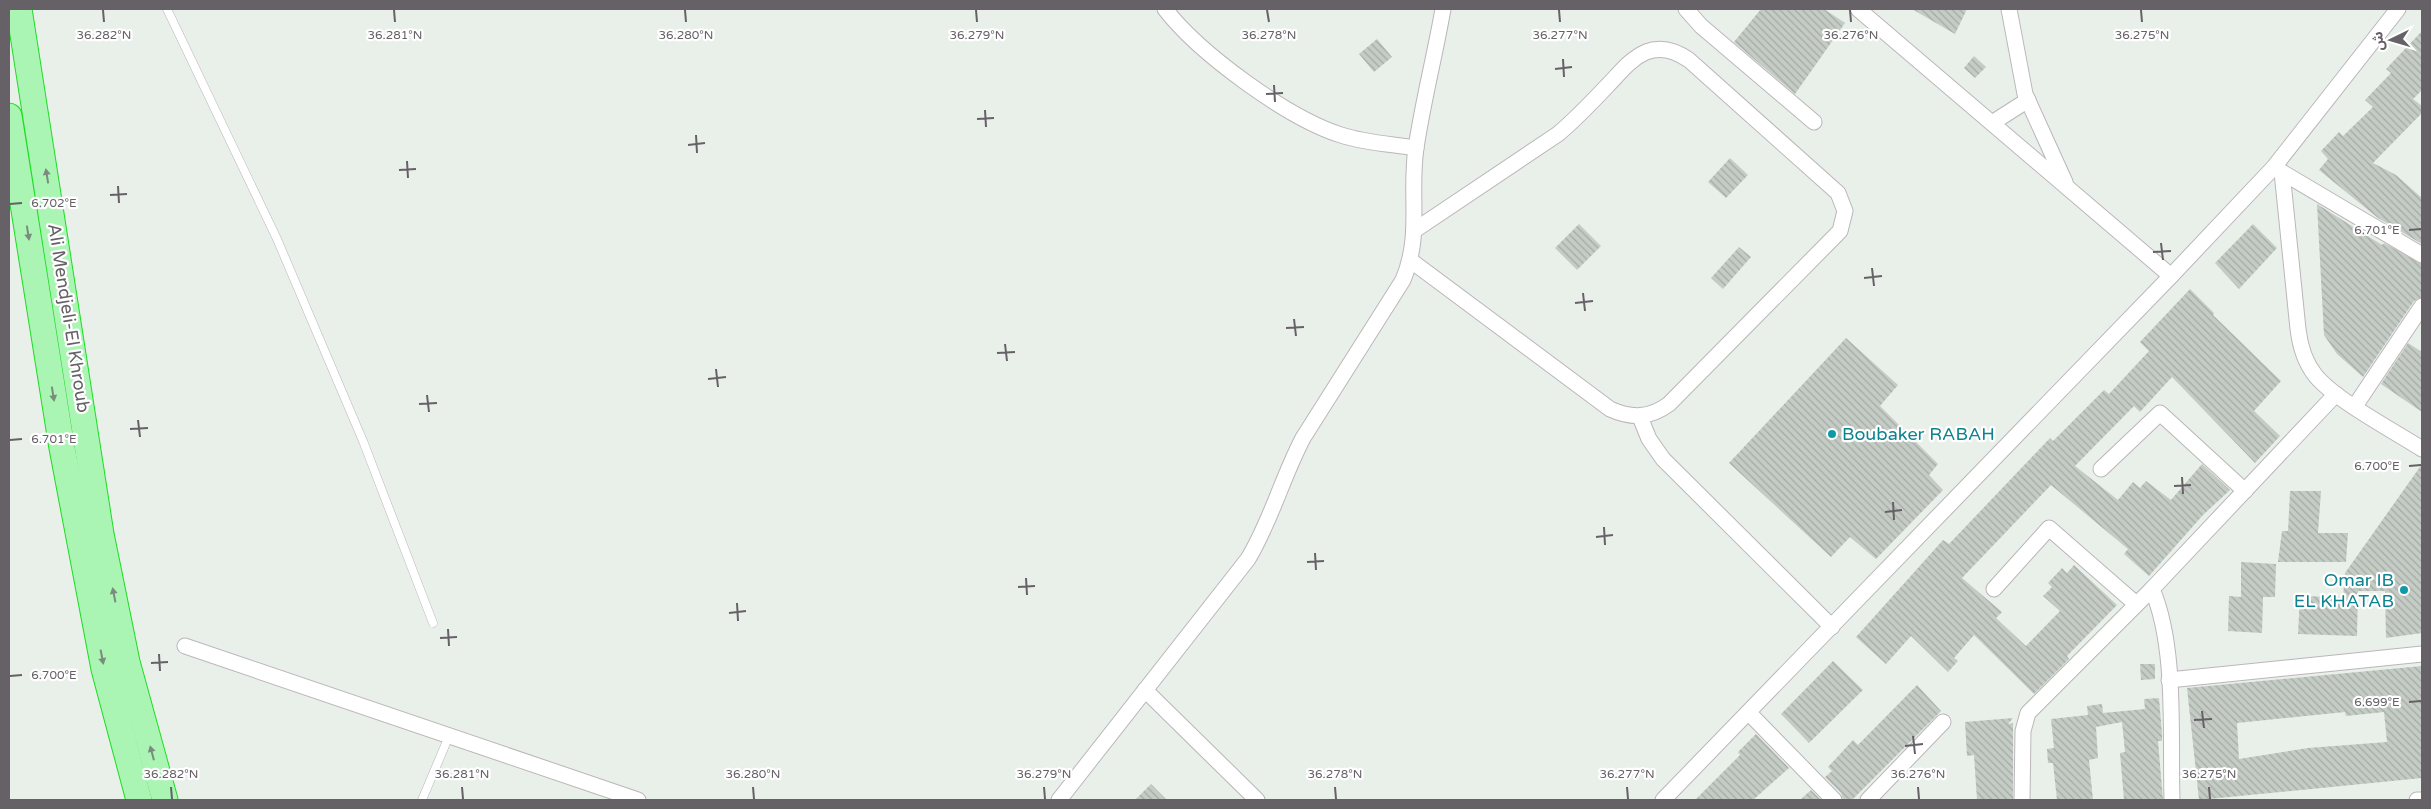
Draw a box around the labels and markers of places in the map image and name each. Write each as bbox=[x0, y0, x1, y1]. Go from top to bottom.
place label: Boubaker RABAH bbox=[1842, 423, 1995, 445]
marker: Boubaker RABAH bbox=[1826, 428, 1838, 440]
place label: Omar IB EL KHATAB bbox=[2294, 569, 2394, 612]
marker: Omar IB EL KHATAB bbox=[2398, 584, 2410, 596]

